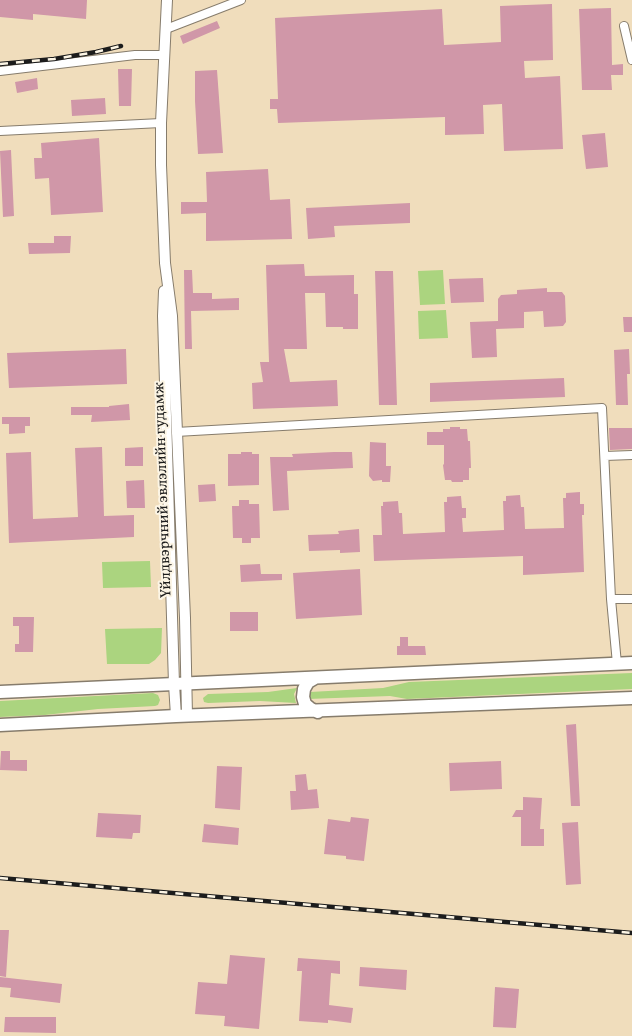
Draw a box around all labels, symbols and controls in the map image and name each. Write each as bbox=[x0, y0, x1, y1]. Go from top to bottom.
street label: Үйлдвэрчний эвлэлийн гудамж bbox=[151, 382, 177, 598]

